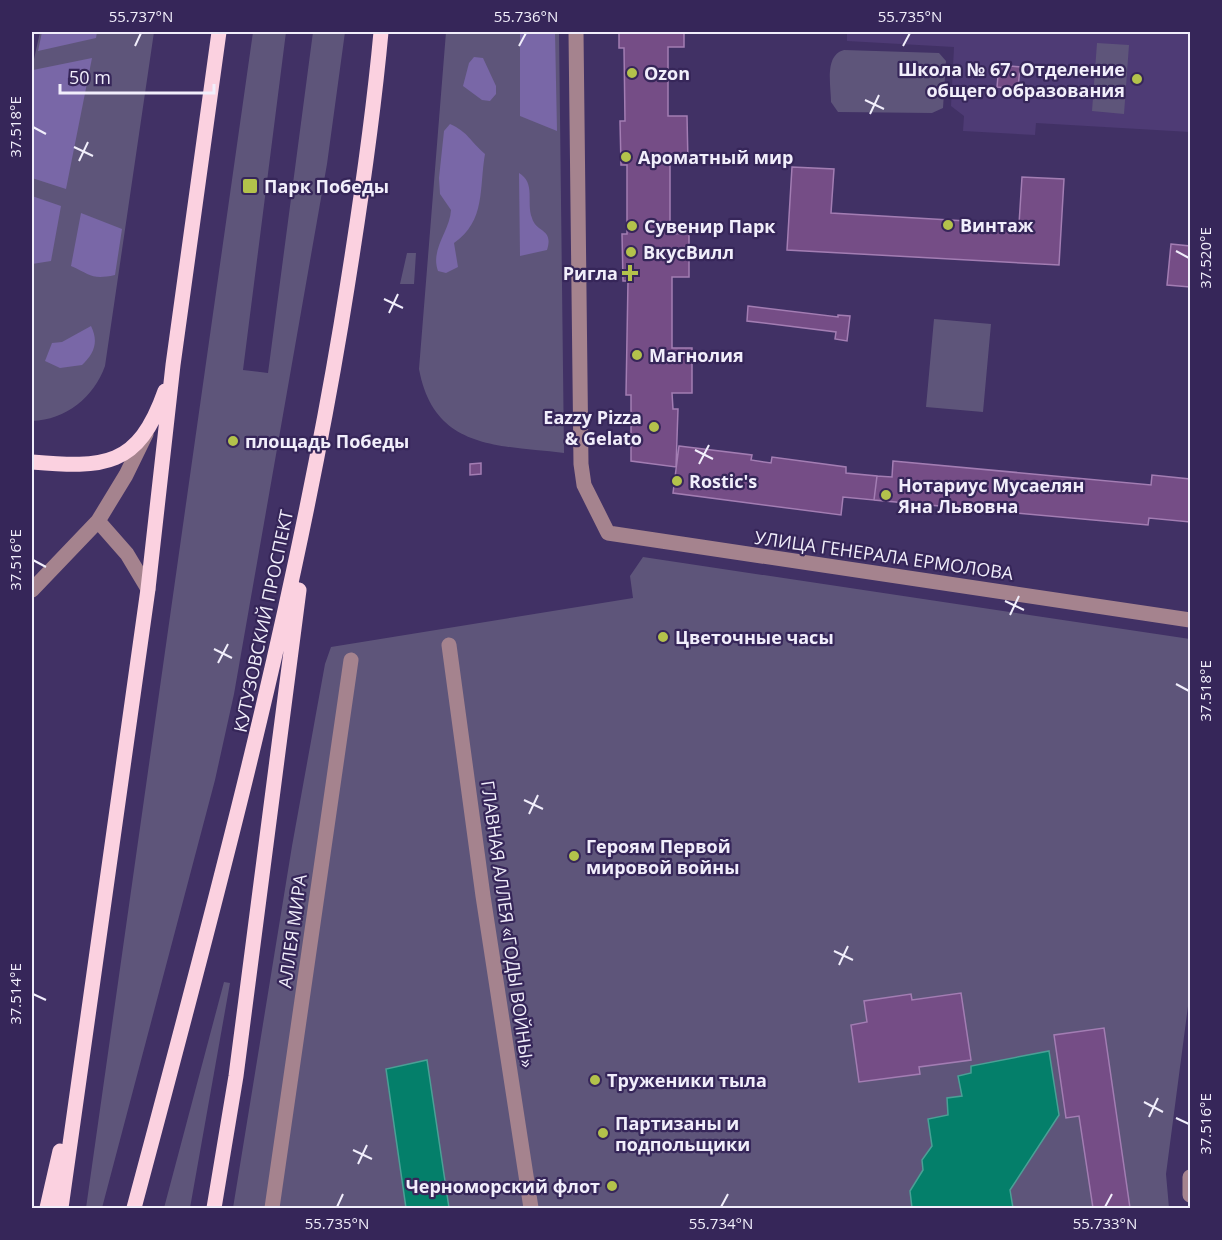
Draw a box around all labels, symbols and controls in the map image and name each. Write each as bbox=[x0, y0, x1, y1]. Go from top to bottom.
text: 55.737°N bbox=[109, 6, 173, 26]
text: 55.736°N bbox=[494, 6, 558, 26]
text: 55.735°N bbox=[878, 6, 942, 26]
scale bar bbox=[60, 57, 214, 95]
place label: Школа № 67. Отделение общего образования bbox=[898, 57, 1125, 102]
place label: Ozon bbox=[644, 61, 690, 85]
text: 50 m bbox=[69, 65, 111, 89]
marker: Ozon bbox=[625, 66, 639, 80]
marker: Школа № 67. Отделение общего образования bbox=[1130, 72, 1144, 86]
text: 37.518°E bbox=[5, 96, 25, 158]
place label: Ароматный мир bbox=[638, 145, 793, 169]
marker: Ароматный мир bbox=[619, 150, 633, 164]
place label: Парк Победы bbox=[264, 174, 389, 198]
marker: Парк Победы bbox=[241, 177, 259, 195]
place label: Винтаж bbox=[960, 213, 1034, 237]
place label: Сувенир Парк bbox=[644, 214, 776, 238]
marker: Винтаж bbox=[941, 218, 955, 232]
marker: Сувенир Парк bbox=[625, 219, 639, 233]
text: 37.520°E bbox=[1195, 227, 1215, 289]
place label: ВкусВилл bbox=[643, 240, 734, 264]
marker: ВкусВилл bbox=[624, 245, 638, 259]
place label: Ригла bbox=[563, 261, 618, 285]
marker: Ригла bbox=[623, 266, 637, 280]
place label: Магнолия bbox=[649, 343, 744, 367]
marker: Магнолия bbox=[630, 348, 644, 362]
place label: Eazzy Pizza & Gelato bbox=[543, 405, 642, 450]
marker: Eazzy Pizza & Gelato bbox=[647, 420, 661, 434]
place label: площадь Победы bbox=[245, 429, 409, 453]
marker: площадь Победы bbox=[226, 434, 240, 448]
place label: Rostic's bbox=[689, 469, 757, 493]
place label: Нотариус Мусаелян Яна Львовна bbox=[897, 473, 1084, 518]
marker: Rostic's bbox=[670, 474, 684, 488]
marker: Нотариус Мусаелян Яна Львовна bbox=[879, 488, 893, 502]
street label: КУТУЗОВСКИЙ ПРОСПЕКТ bbox=[228, 507, 298, 734]
street label: УЛИЦА ГЕНЕРАЛА ЕРМОЛОВА bbox=[753, 525, 1016, 585]
text: 37.516°E bbox=[5, 529, 25, 591]
place label: Цветочные часы bbox=[675, 625, 834, 649]
marker: Цветочные часы bbox=[656, 630, 670, 644]
text: 37.518°E bbox=[1195, 660, 1215, 722]
street label: ГЛАВНАЯ АЛЛЕЯ «ГОДЫ ВОЙНЫ» bbox=[476, 779, 540, 1069]
place label: Героям Первой мировой войны bbox=[586, 834, 739, 879]
marker: Героям Первой мировой войны bbox=[567, 849, 581, 863]
street label: АЛЛЕЯ МИРА bbox=[272, 872, 312, 990]
text: 37.514°E bbox=[5, 963, 25, 1025]
place label: Труженики тыла bbox=[607, 1068, 767, 1092]
marker: Труженики тыла bbox=[588, 1073, 602, 1087]
text: 37.516°E bbox=[1195, 1093, 1215, 1155]
place label: Партизаны и подпольщики bbox=[615, 1111, 750, 1156]
marker: Партизаны и подпольщики bbox=[596, 1126, 610, 1140]
place label: Черноморский флот bbox=[406, 1174, 600, 1198]
marker: Черноморский флот bbox=[605, 1179, 619, 1193]
text: 55.735°N bbox=[305, 1213, 369, 1233]
text: 55.734°N bbox=[689, 1213, 753, 1233]
text: 55.733°N bbox=[1073, 1213, 1137, 1233]

